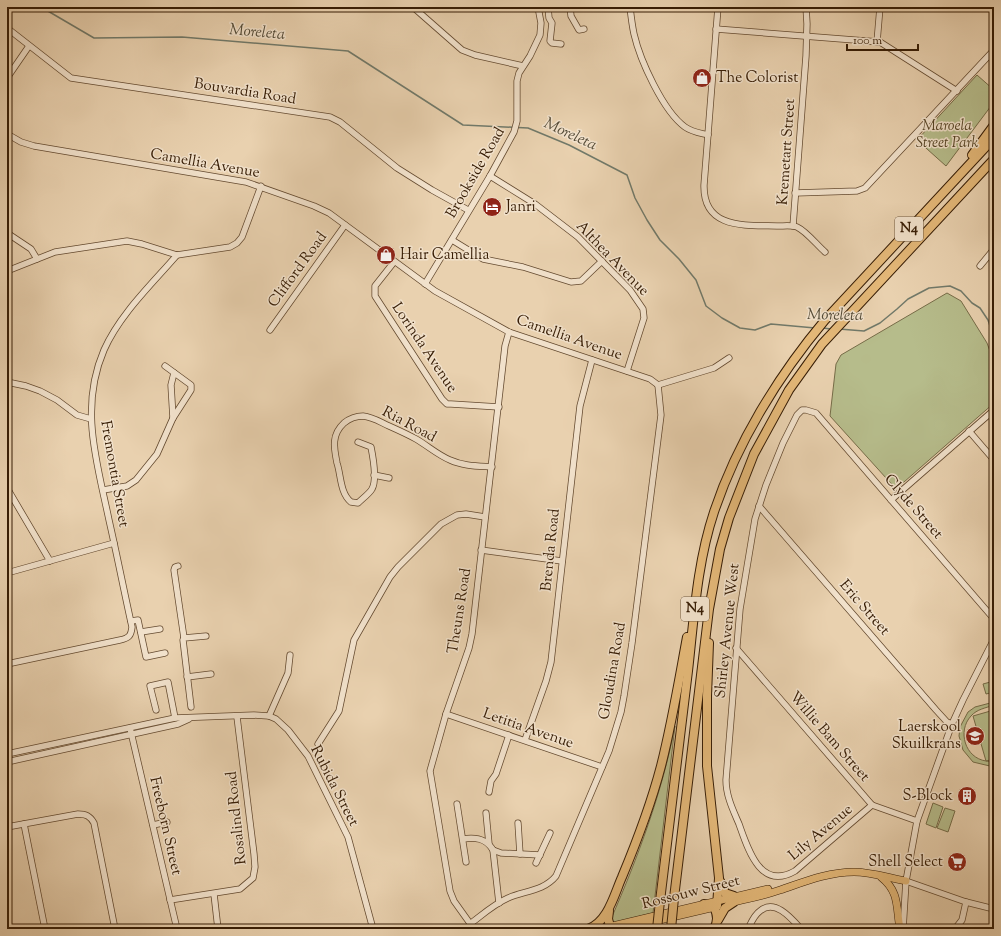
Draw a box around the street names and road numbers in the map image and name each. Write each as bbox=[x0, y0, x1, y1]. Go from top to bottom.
street label: Bouvardia Road bbox=[192, 74, 298, 111]
street label: Kremetart Street bbox=[773, 98, 801, 206]
street label: Brookside Road bbox=[441, 123, 511, 222]
street label: Camellia Avenue bbox=[149, 144, 261, 184]
street label: Althea Avenue bbox=[571, 217, 653, 301]
road number: N4 bbox=[895, 217, 923, 241]
street label: Clifford Road bbox=[263, 228, 333, 312]
street label: Lorinda Avenue bbox=[386, 299, 462, 397]
street label: Camellia Avenue bbox=[513, 310, 625, 366]
street label: Ria Road bbox=[378, 402, 440, 448]
street label: Fremontia Street bbox=[94, 419, 134, 529]
street label: Clyde Street bbox=[879, 470, 947, 544]
street label: Brenda Road bbox=[536, 507, 566, 592]
street label: Shirley Avenue West bbox=[710, 563, 746, 699]
street label: Theuns Road bbox=[443, 566, 477, 655]
street label: Eric Street bbox=[834, 576, 894, 640]
road number: N4 bbox=[681, 597, 709, 621]
street label: Gloudina Road bbox=[594, 620, 632, 721]
street label: Willie Bam Street bbox=[784, 687, 874, 787]
street label: Letitia Avenue bbox=[480, 704, 576, 754]
street label: Rubida Street bbox=[305, 742, 363, 830]
street label: Rosalind Road bbox=[222, 770, 252, 866]
street label: Freeborn Street bbox=[143, 775, 187, 877]
street label: Lily Avenue bbox=[784, 800, 858, 866]
street label: Rossouw Street bbox=[640, 871, 742, 915]

